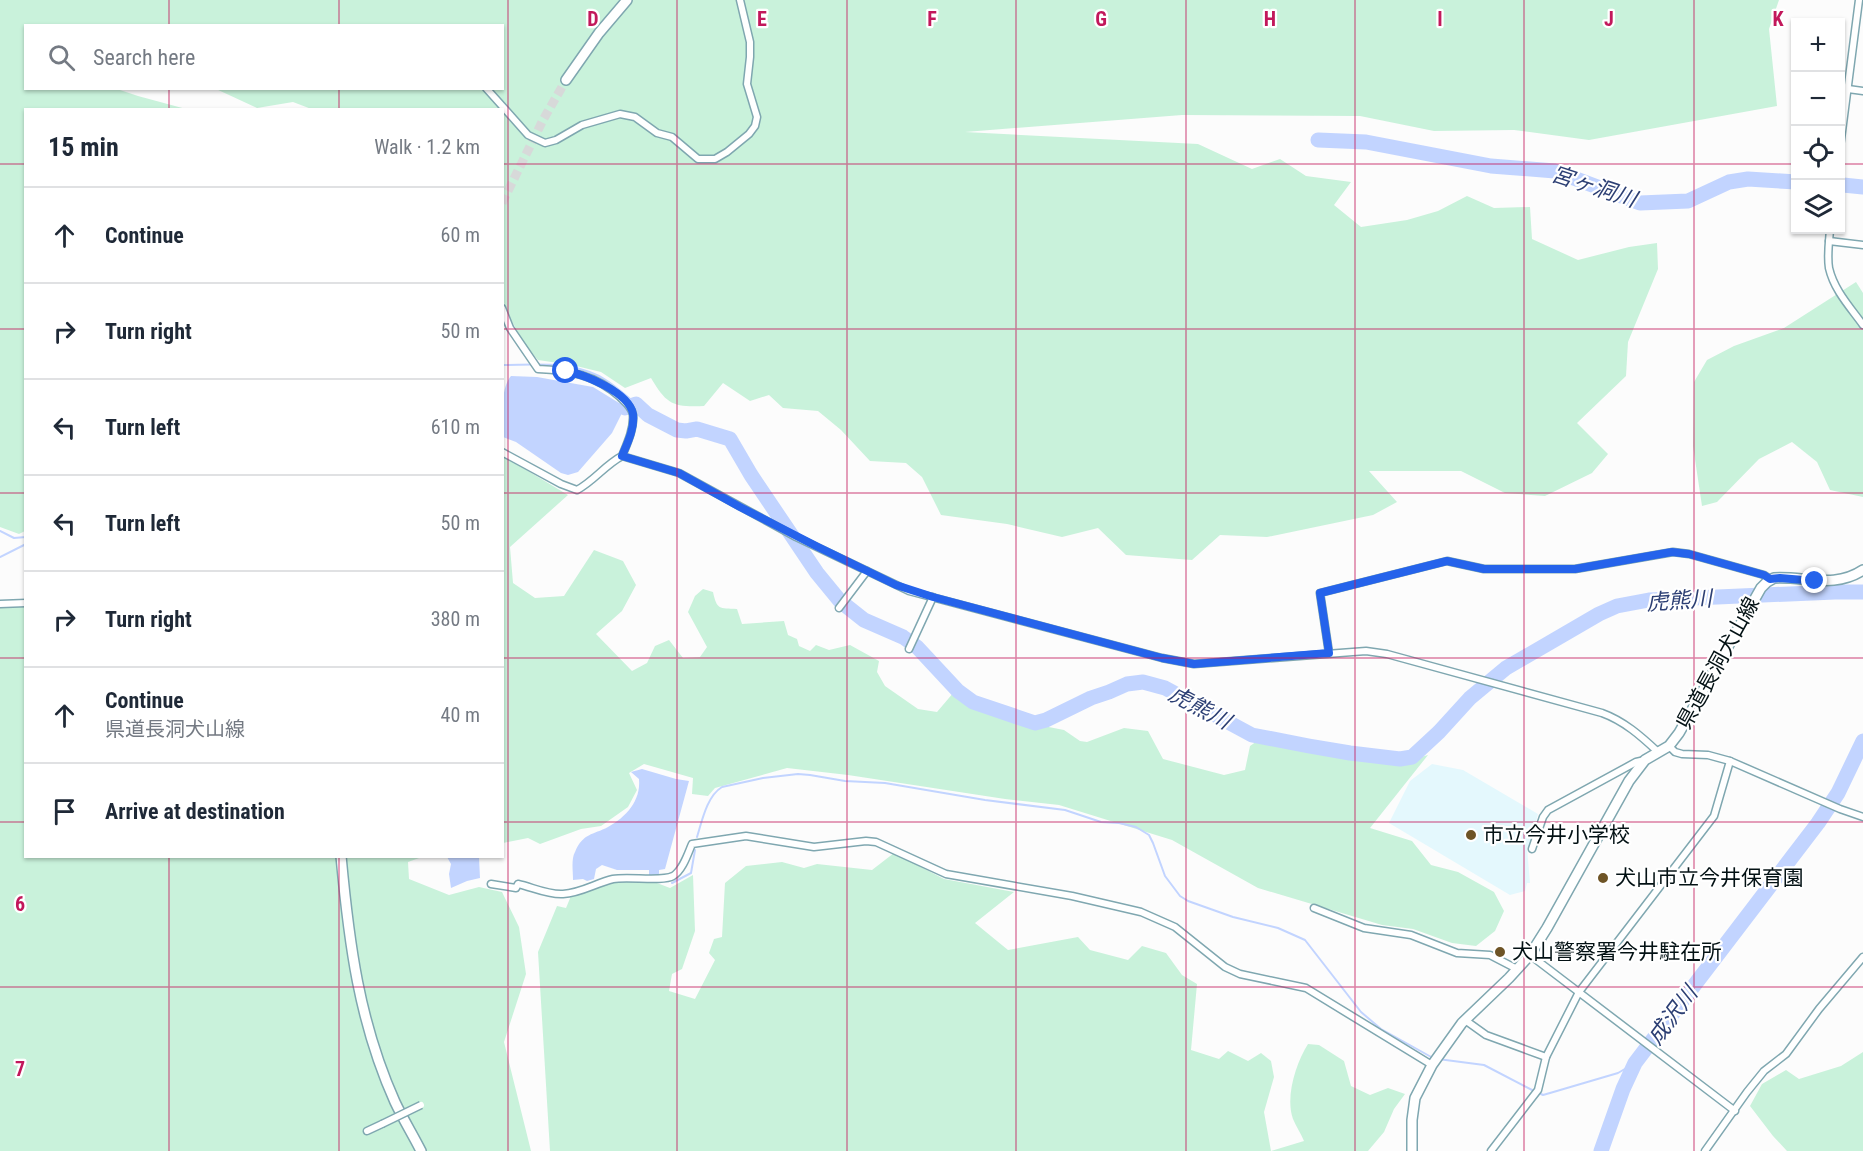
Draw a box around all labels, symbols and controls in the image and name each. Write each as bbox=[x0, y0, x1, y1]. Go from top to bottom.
text: D bbox=[587, 7, 599, 31]
text: E bbox=[757, 7, 767, 31]
text: F bbox=[927, 7, 937, 31]
text: G bbox=[1095, 7, 1107, 31]
text: H bbox=[1264, 7, 1276, 31]
text: I bbox=[1437, 7, 1443, 31]
text: J bbox=[1604, 7, 1614, 31]
text: K bbox=[1772, 7, 1784, 31]
map controls bbox=[1791, 18, 1845, 234]
button: + bbox=[1791, 18, 1845, 72]
search box bbox=[24, 24, 504, 90]
icon: search bbox=[45, 41, 78, 74]
text: Search here bbox=[93, 45, 195, 70]
button: − bbox=[1791, 72, 1845, 126]
button: locate bbox=[1791, 126, 1845, 180]
text: 15 min bbox=[48, 132, 119, 162]
text: Walk · 1.2 km bbox=[374, 135, 480, 159]
water label: 宮ヶ洞川 bbox=[1548, 161, 1641, 213]
button: layers bbox=[1791, 180, 1845, 234]
icon: ahead bbox=[48, 219, 81, 252]
text: Continue bbox=[105, 223, 184, 248]
text: 60 m bbox=[441, 223, 480, 247]
icon: right bbox=[48, 315, 81, 348]
text: Turn right bbox=[105, 319, 192, 344]
text: 50 m bbox=[441, 319, 480, 343]
route start bbox=[552, 357, 578, 383]
icon: left bbox=[48, 411, 81, 444]
text: Turn left bbox=[105, 415, 180, 440]
text: 610 m bbox=[431, 415, 480, 439]
icon: left bbox=[48, 507, 81, 540]
text: Turn left bbox=[105, 511, 180, 536]
text: 50 m bbox=[441, 511, 480, 535]
route end bbox=[1801, 567, 1827, 593]
water label: 虎熊川 bbox=[1645, 586, 1715, 615]
street label: 県道長洞犬山線 bbox=[1672, 593, 1764, 733]
icon: right bbox=[48, 603, 81, 636]
text: Turn right bbox=[105, 607, 192, 632]
text: 380 m bbox=[431, 607, 480, 631]
water label: 虎熊川 bbox=[1165, 681, 1237, 735]
text: Continue bbox=[105, 688, 184, 713]
icon: ahead bbox=[48, 699, 81, 732]
text: 40 m bbox=[441, 703, 480, 727]
text: 県道長洞犬山線 bbox=[105, 717, 245, 741]
icon: arrive bbox=[48, 795, 81, 828]
text: Arrive at destination bbox=[105, 799, 285, 824]
place label: 市立今井小学校 bbox=[1483, 823, 1630, 847]
marker: 市立今井小学校 bbox=[1464, 828, 1478, 842]
place label: 犬山市立今井保育園 bbox=[1615, 866, 1804, 890]
marker: 犬山市立今井保育園 bbox=[1596, 871, 1610, 885]
text: 6 bbox=[15, 892, 25, 916]
place label: 犬山警察署今井駐在所 bbox=[1512, 940, 1722, 964]
marker: 犬山警察署今井駐在所 bbox=[1493, 945, 1507, 959]
water label: 成沢川 bbox=[1643, 980, 1703, 1049]
text: 7 bbox=[15, 1057, 25, 1081]

